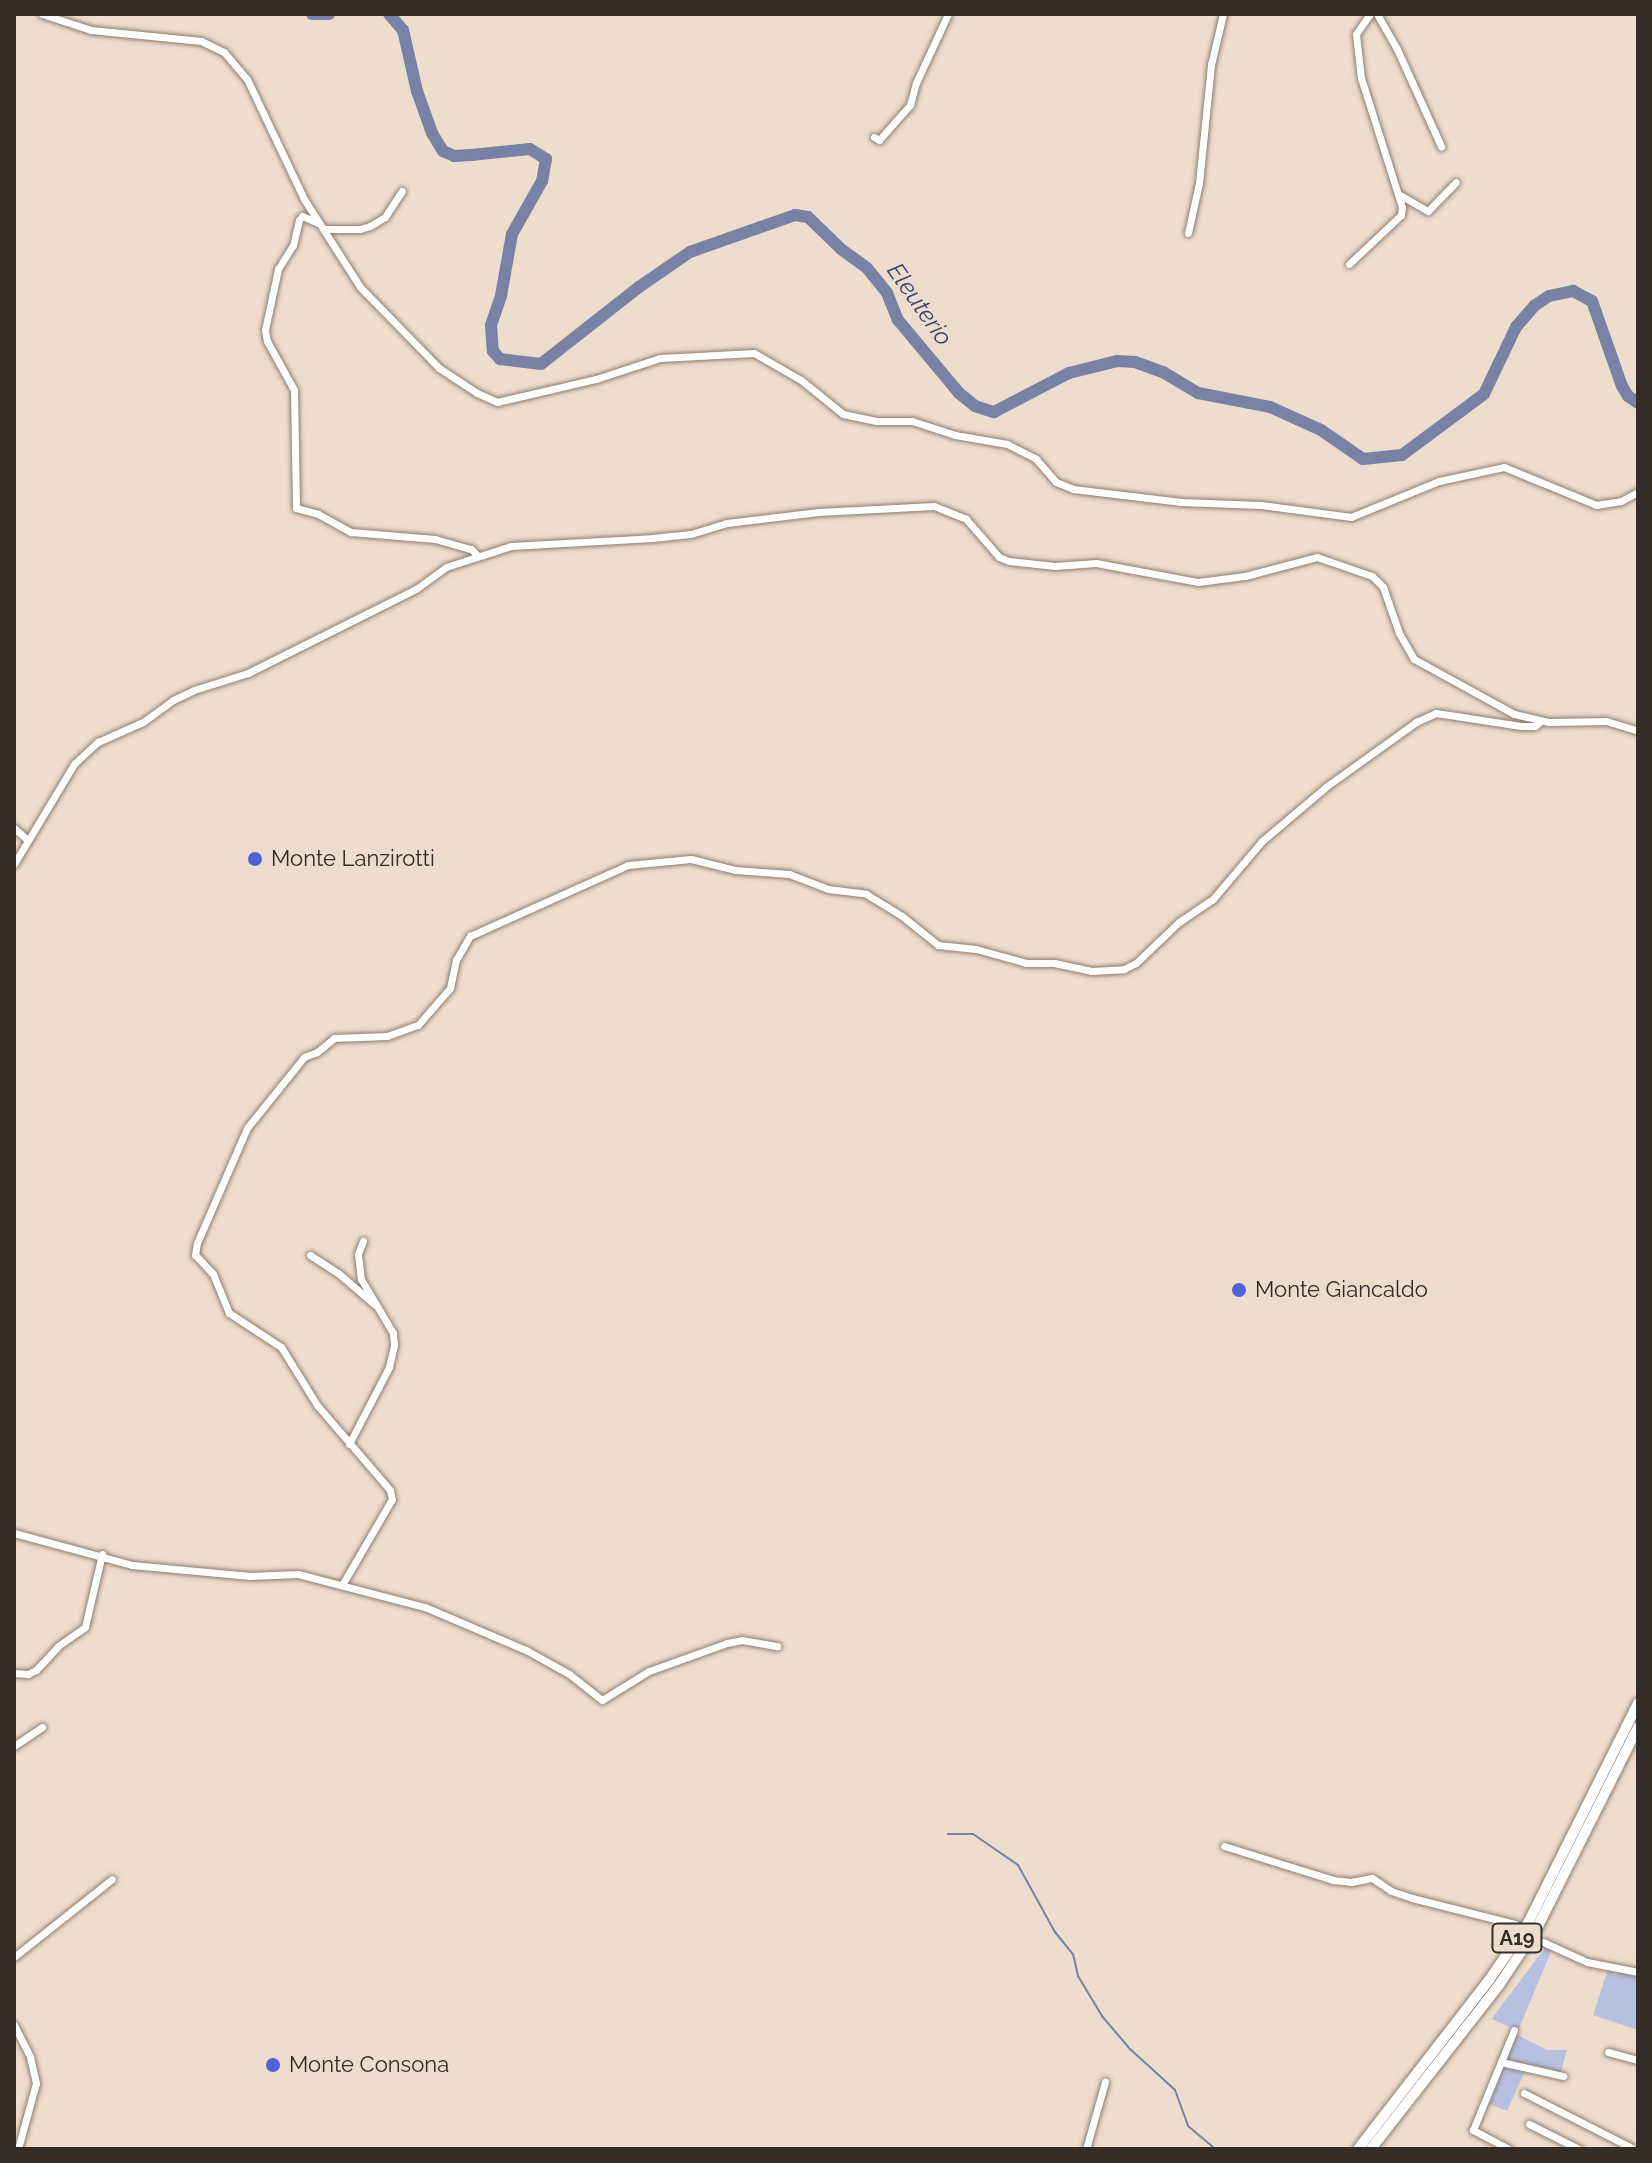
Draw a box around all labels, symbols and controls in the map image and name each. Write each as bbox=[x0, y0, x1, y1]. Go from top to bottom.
water label: Eleuterio bbox=[881, 257, 959, 351]
place label: Monte Lanzirotti bbox=[271, 846, 435, 872]
marker: Monte Lanzirotti bbox=[246, 850, 264, 868]
place label: Monte Giancaldo bbox=[1255, 1277, 1428, 1303]
marker: Monte Giancaldo bbox=[1230, 1281, 1248, 1299]
road number: A19 bbox=[1491, 1922, 1543, 1954]
place label: Monte Consona bbox=[289, 2052, 449, 2078]
marker: Monte Consona bbox=[264, 2056, 282, 2074]

